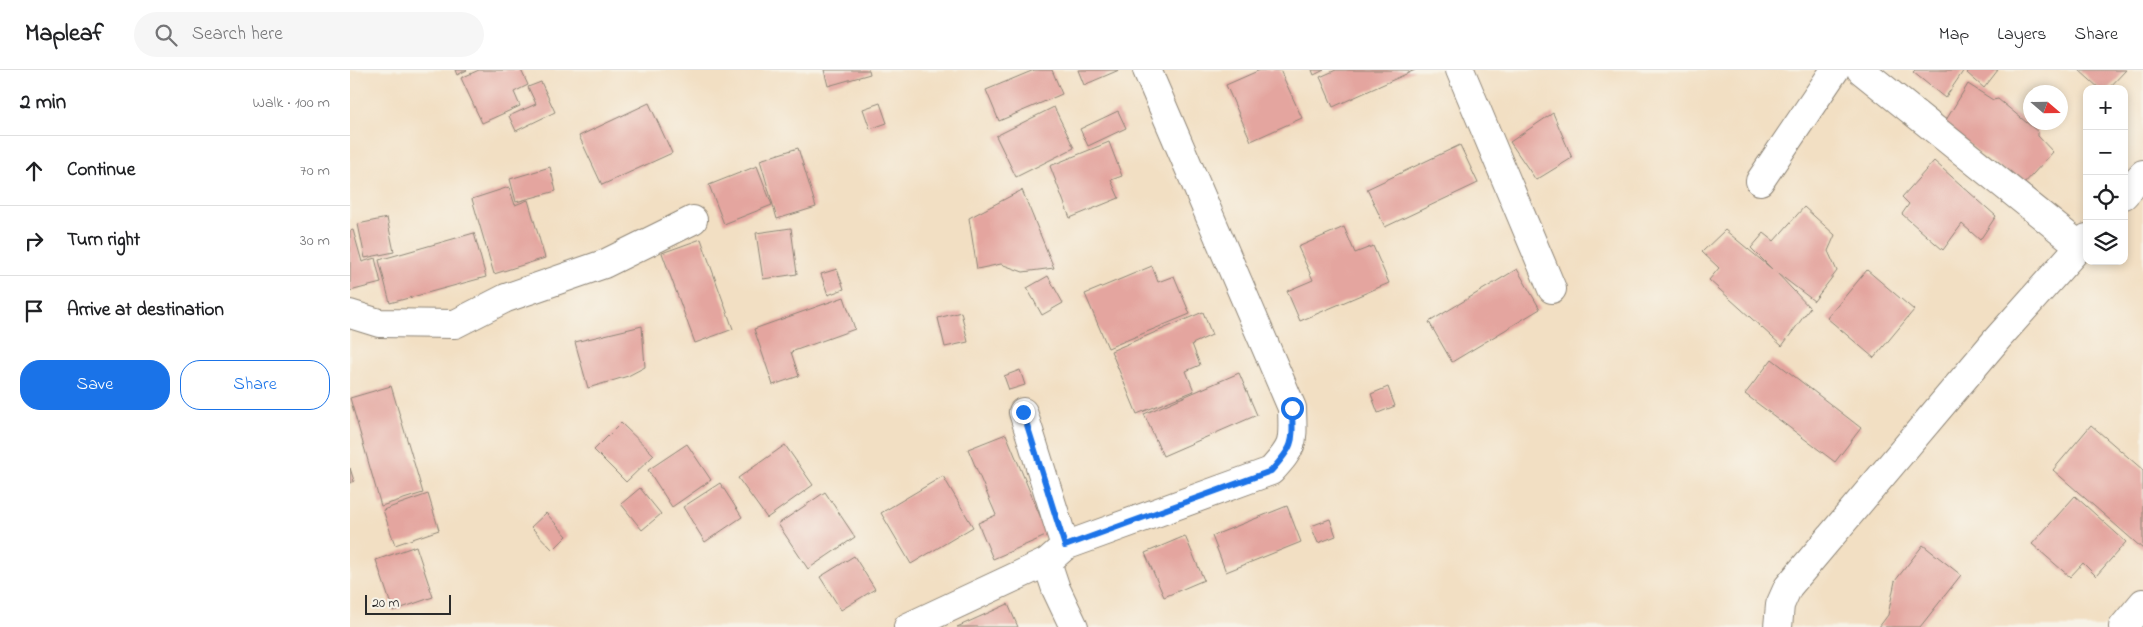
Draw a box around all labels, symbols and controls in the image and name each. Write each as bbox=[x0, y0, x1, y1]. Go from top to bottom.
search box bbox=[134, 12, 484, 57]
text: Mapleaf bbox=[25, 17, 104, 52]
icon: search bbox=[152, 21, 180, 49]
text: Search here bbox=[192, 21, 283, 48]
text: Map bbox=[1939, 22, 1969, 48]
text: Layers bbox=[1997, 22, 2047, 48]
text: Share bbox=[2075, 22, 2118, 48]
north arrow bbox=[2023, 85, 2068, 130]
map controls bbox=[2083, 85, 2128, 265]
button: + bbox=[2083, 85, 2128, 130]
text: 2 min bbox=[20, 88, 66, 118]
text: Walk · 100 m bbox=[253, 91, 330, 115]
button: − bbox=[2083, 130, 2128, 175]
icon: ahead bbox=[20, 157, 48, 185]
text: Continue bbox=[67, 157, 135, 184]
text: 70 m bbox=[300, 159, 330, 183]
button: locate bbox=[2083, 175, 2128, 220]
button: layers bbox=[2083, 220, 2128, 265]
icon: right bbox=[20, 227, 48, 255]
text: Turn right bbox=[67, 227, 140, 254]
text: 30 m bbox=[300, 229, 330, 253]
icon: arrive bbox=[20, 297, 48, 325]
text: Arrive at destination bbox=[67, 297, 224, 324]
button: Save bbox=[20, 360, 170, 410]
button: Share bbox=[180, 360, 330, 410]
route start bbox=[1281, 397, 1304, 420]
route end bbox=[1012, 401, 1035, 424]
scale bar bbox=[365, 592, 451, 615]
text: 20 m bbox=[372, 593, 399, 614]

